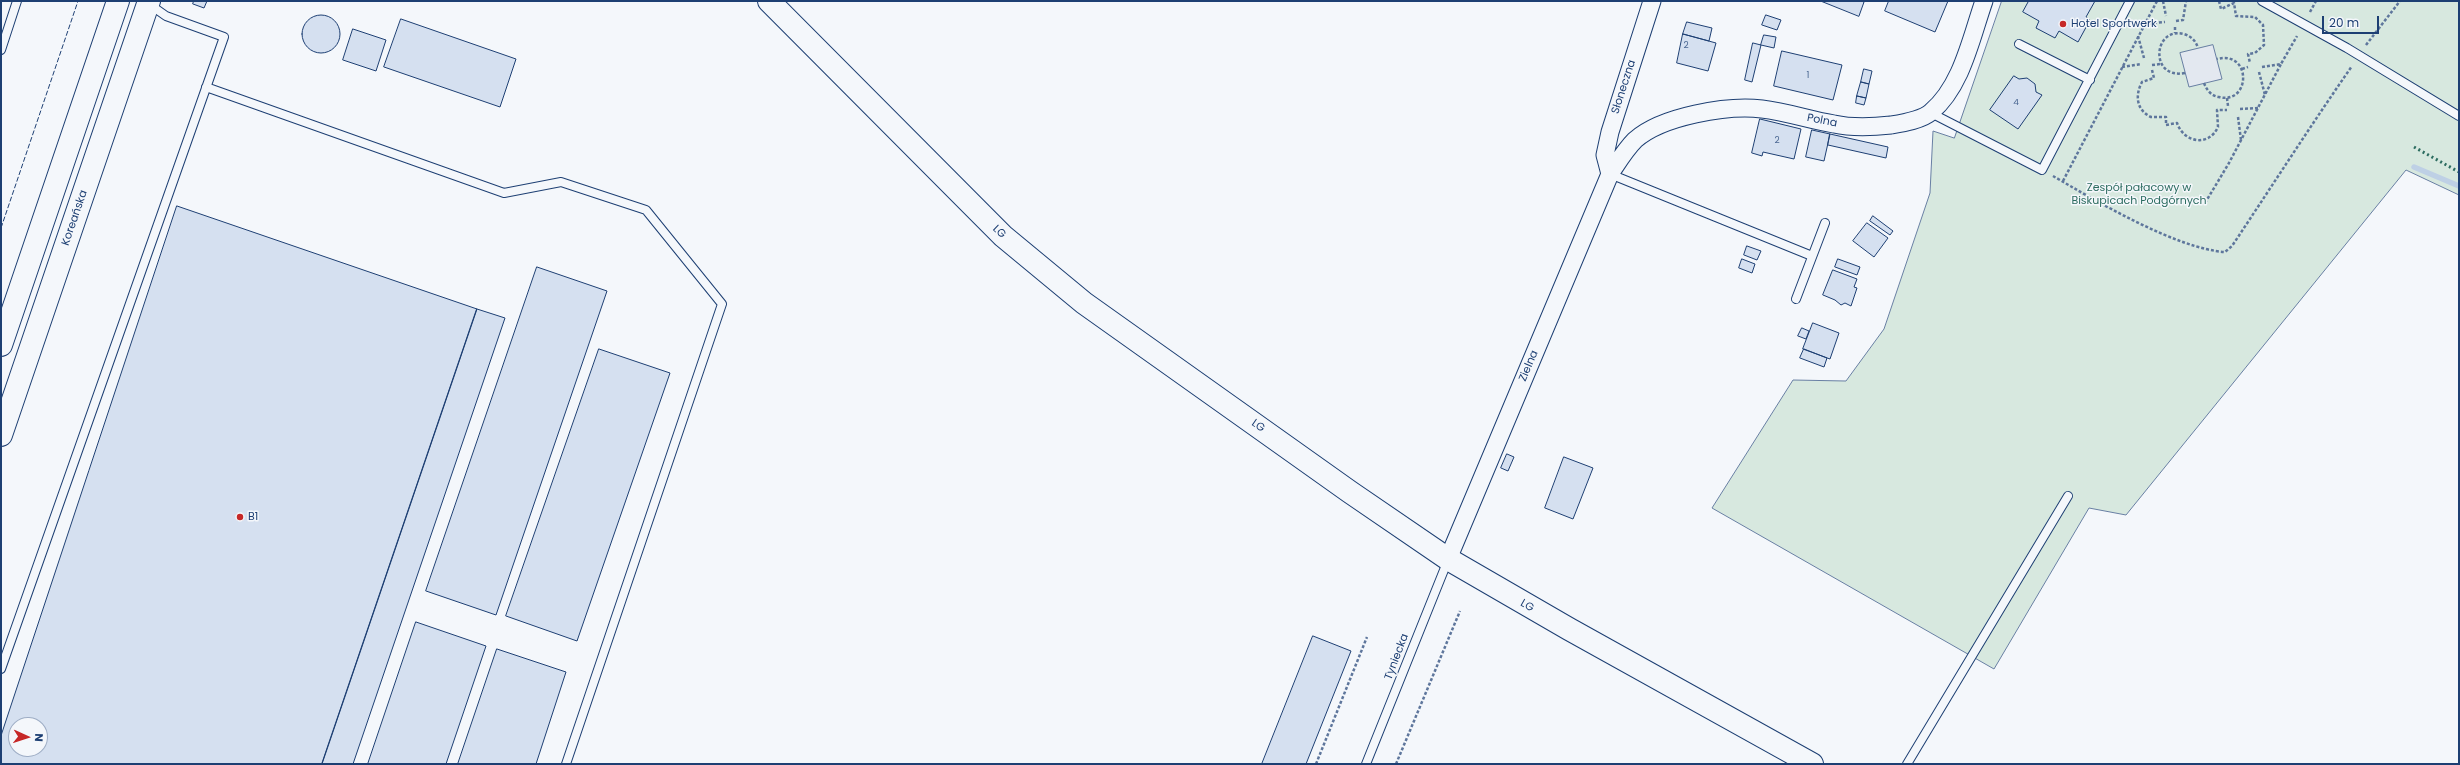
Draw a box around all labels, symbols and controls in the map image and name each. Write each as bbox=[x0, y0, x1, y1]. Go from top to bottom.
scale bar bbox=[2324, 8, 2381, 34]
text: 20 m bbox=[2329, 14, 2359, 31]
place label: Hotel Sportwerk bbox=[2071, 17, 2157, 31]
marker: Hotel Sportwerk bbox=[2058, 19, 2068, 29]
house number: 2 bbox=[1683, 41, 1689, 51]
street label: Słoneczna bbox=[1609, 58, 1639, 116]
house number: 1 bbox=[1807, 71, 1809, 81]
house number: 4 bbox=[2013, 98, 2019, 108]
street label: Polna bbox=[1806, 112, 1838, 130]
house number: 2 bbox=[1774, 136, 1780, 146]
park label: Zespół pałacowy w Biskupicach Podgórnych bbox=[2071, 181, 2207, 207]
street label: Koreańska bbox=[59, 188, 91, 248]
street label: LG bbox=[990, 223, 1008, 241]
street label: Zielna bbox=[1517, 348, 1541, 384]
street label: LG bbox=[1249, 417, 1267, 435]
place label: B1 bbox=[248, 510, 258, 524]
marker: B1 bbox=[235, 512, 245, 522]
street label: LG bbox=[1518, 597, 1536, 615]
street label: Tyniecka bbox=[1382, 632, 1412, 682]
north arrow bbox=[8, 717, 48, 757]
text: N bbox=[31, 733, 47, 742]

